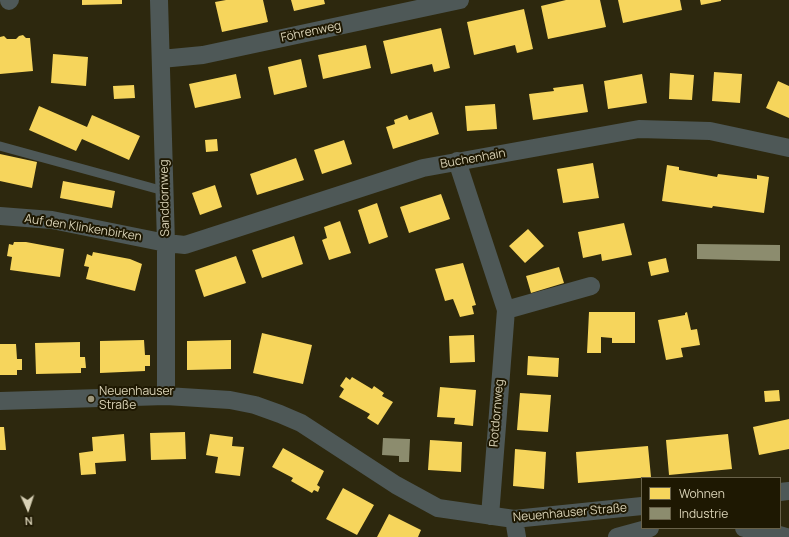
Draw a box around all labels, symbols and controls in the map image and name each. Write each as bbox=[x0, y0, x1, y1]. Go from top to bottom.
street label: Föhrenweg bbox=[280, 19, 342, 45]
street label: Buchenhain bbox=[439, 146, 507, 172]
street label: Sanddornweg bbox=[157, 159, 173, 237]
street label: Auf den Klinkenbirken bbox=[23, 212, 143, 244]
street label: Rotdornweg bbox=[487, 379, 507, 447]
place label: Neuenhauser Straße bbox=[99, 385, 174, 413]
marker: Neuenhauser Straße bbox=[86, 394, 96, 404]
legend bbox=[641, 477, 781, 529]
text: Wohnen bbox=[679, 485, 725, 502]
north arrow bbox=[8, 489, 48, 529]
street label: Neuenhauser Straße bbox=[512, 501, 628, 525]
text: Industrie bbox=[679, 505, 728, 522]
text: N bbox=[24, 514, 33, 529]

